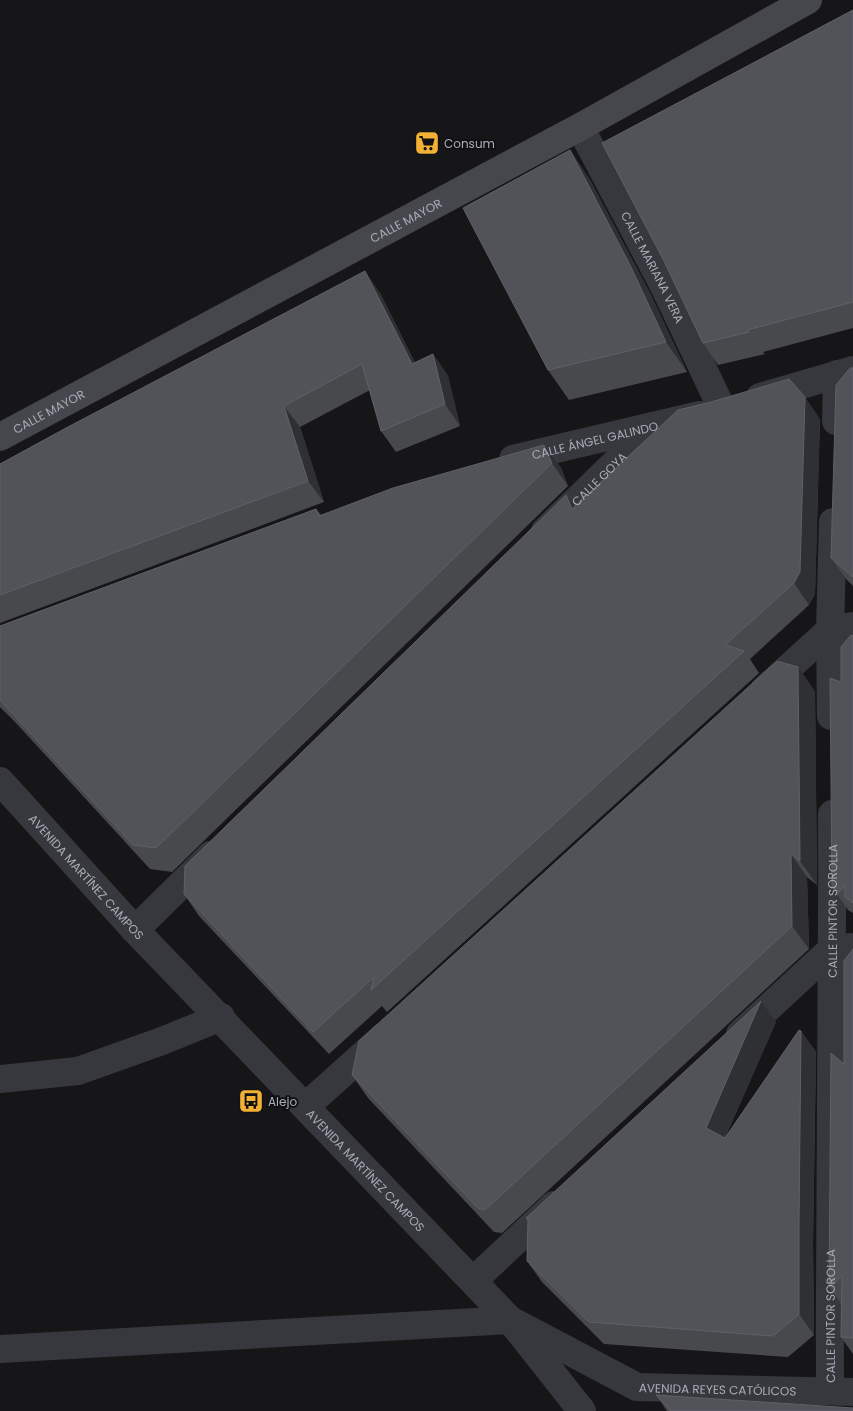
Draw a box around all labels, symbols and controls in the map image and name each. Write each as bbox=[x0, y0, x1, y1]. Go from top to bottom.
supermarket icon: Consum bbox=[414, 130, 440, 156]
place label: Consum bbox=[444, 135, 495, 152]
street label: CALLE MAYOR bbox=[367, 194, 445, 246]
street label: CALLE MARIANA VERA bbox=[617, 208, 689, 326]
street label: CALLE MAYOR bbox=[10, 385, 87, 437]
street label: CALLE ÁNGEL GALINDO bbox=[530, 417, 660, 463]
street label: CALLE GOYA bbox=[567, 448, 630, 510]
street label: AVENIDA MARTÍNEZ CAMPOS bbox=[25, 810, 148, 943]
street label: CALLE PINTOR SOROLLA bbox=[823, 844, 841, 978]
bus stop icon: Alejo bbox=[238, 1088, 264, 1114]
place label: Alejo bbox=[268, 1093, 297, 1110]
street label: AVENIDA MARTÍNEZ CAMPOS bbox=[303, 1105, 429, 1235]
street label: CALLE PINTOR SOROLLA bbox=[821, 1249, 839, 1383]
street label: AVENIDA REYES CATÓLICOS bbox=[639, 1379, 797, 1399]

